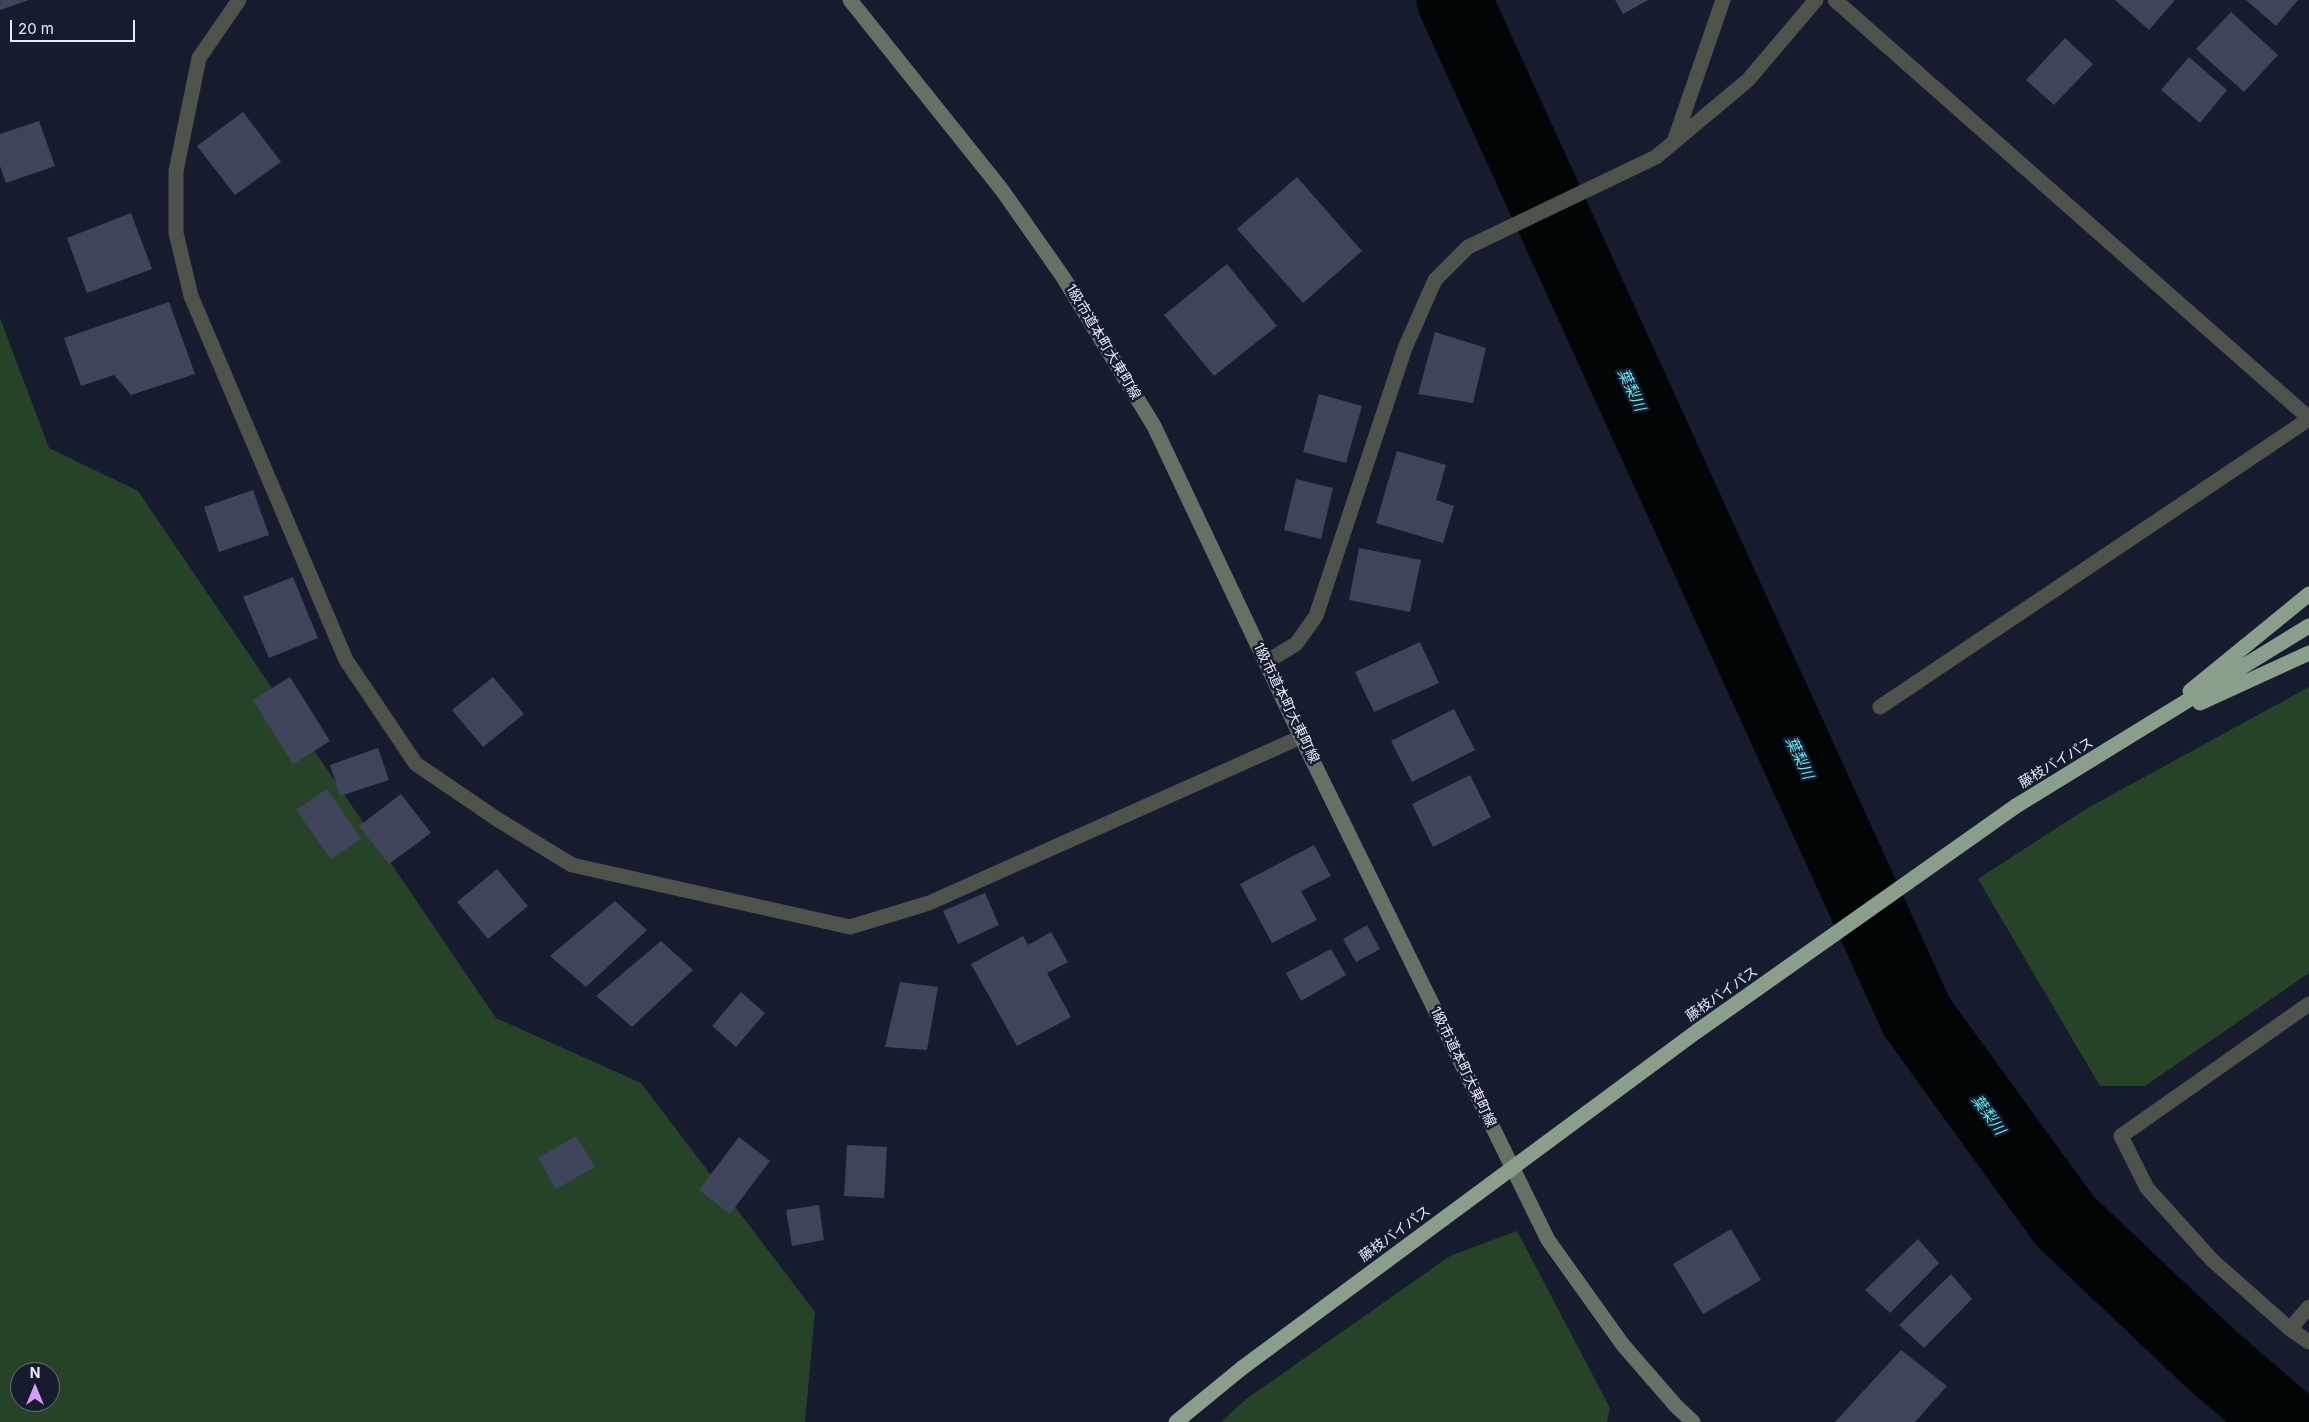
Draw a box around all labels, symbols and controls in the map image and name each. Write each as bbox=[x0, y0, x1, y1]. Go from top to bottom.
scale bar bbox=[12, 10, 138, 42]
text: 20 m bbox=[18, 19, 54, 38]
street label: 1級市道本町大東町線 bbox=[1062, 281, 1144, 403]
water label: 葉梨川 bbox=[1613, 366, 1649, 414]
street label: 1級市道本町大東町線 bbox=[1250, 640, 1322, 766]
water label: 葉梨川 bbox=[1781, 734, 1817, 782]
street label: 藤枝バイパス bbox=[2016, 734, 2096, 792]
street label: 藤枝バイパス bbox=[1683, 963, 1761, 1025]
street label: 1級市道本町大東町線 bbox=[1427, 1004, 1499, 1130]
water label: 葉梨川 bbox=[1967, 1092, 2009, 1138]
street label: 藤枝バイパス bbox=[1356, 1203, 1434, 1265]
north arrow bbox=[10, 1362, 60, 1412]
text: N bbox=[30, 1364, 40, 1381]

